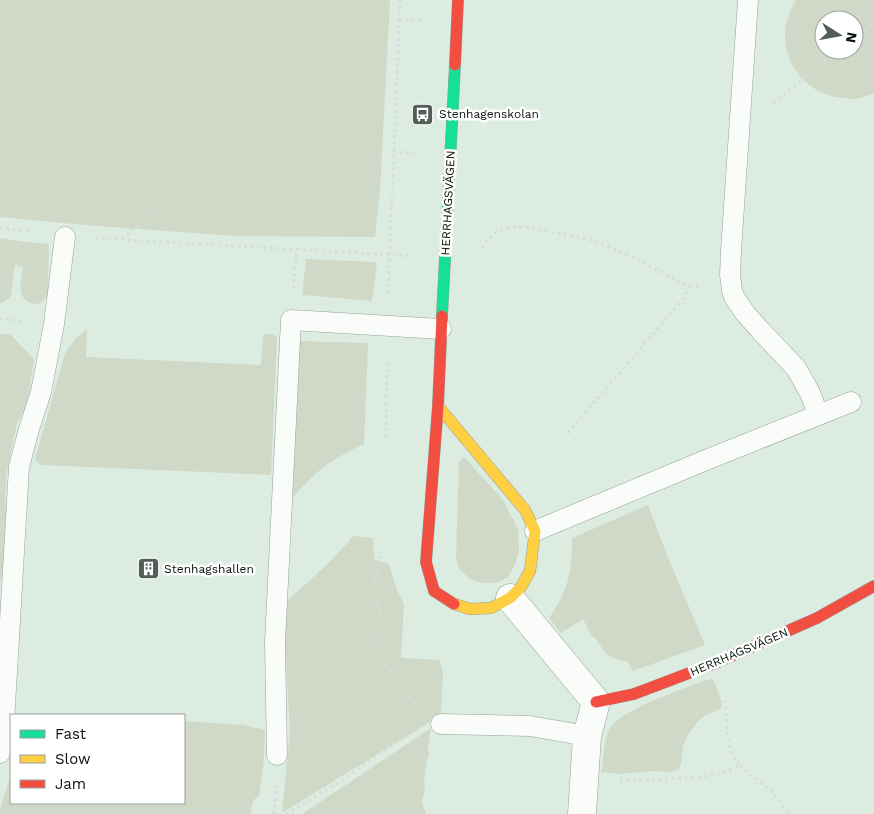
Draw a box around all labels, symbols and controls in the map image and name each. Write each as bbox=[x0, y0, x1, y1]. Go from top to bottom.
north arrow bbox=[814, 10, 864, 60]
text: N bbox=[843, 31, 861, 44]
bus stop icon: Stenhagenskolan bbox=[411, 102, 435, 126]
place label: Stenhagenskolan bbox=[439, 107, 539, 121]
street label: HERRHAGSVÄGEN bbox=[438, 150, 458, 256]
building icon: Stenhagshallen bbox=[136, 557, 160, 581]
place label: Stenhagshallen bbox=[164, 562, 254, 576]
street label: HERRHAGSVÄGEN bbox=[688, 625, 790, 679]
legend bbox=[10, 714, 185, 804]
text: Fast bbox=[55, 725, 87, 743]
text: Slow bbox=[55, 750, 91, 768]
text: Jam bbox=[55, 775, 86, 793]

